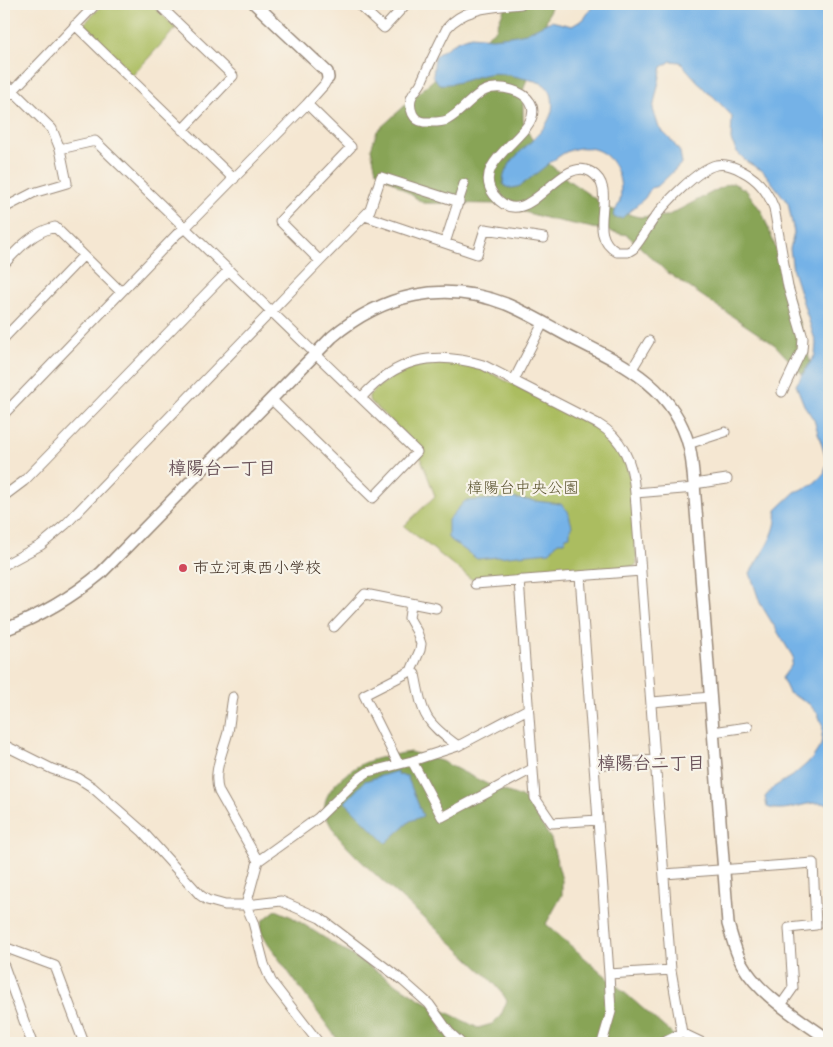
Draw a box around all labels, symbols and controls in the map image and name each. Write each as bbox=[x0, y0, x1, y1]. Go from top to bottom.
district label: 樟陽台一丁目 bbox=[168, 457, 276, 480]
park label: 樟陽台中央公園 bbox=[467, 478, 579, 498]
place label: 市立河東西小学校 bbox=[193, 558, 321, 578]
marker: 市立河東西小学校 bbox=[177, 562, 189, 574]
district label: 樟陽台二丁目 bbox=[597, 752, 705, 775]

